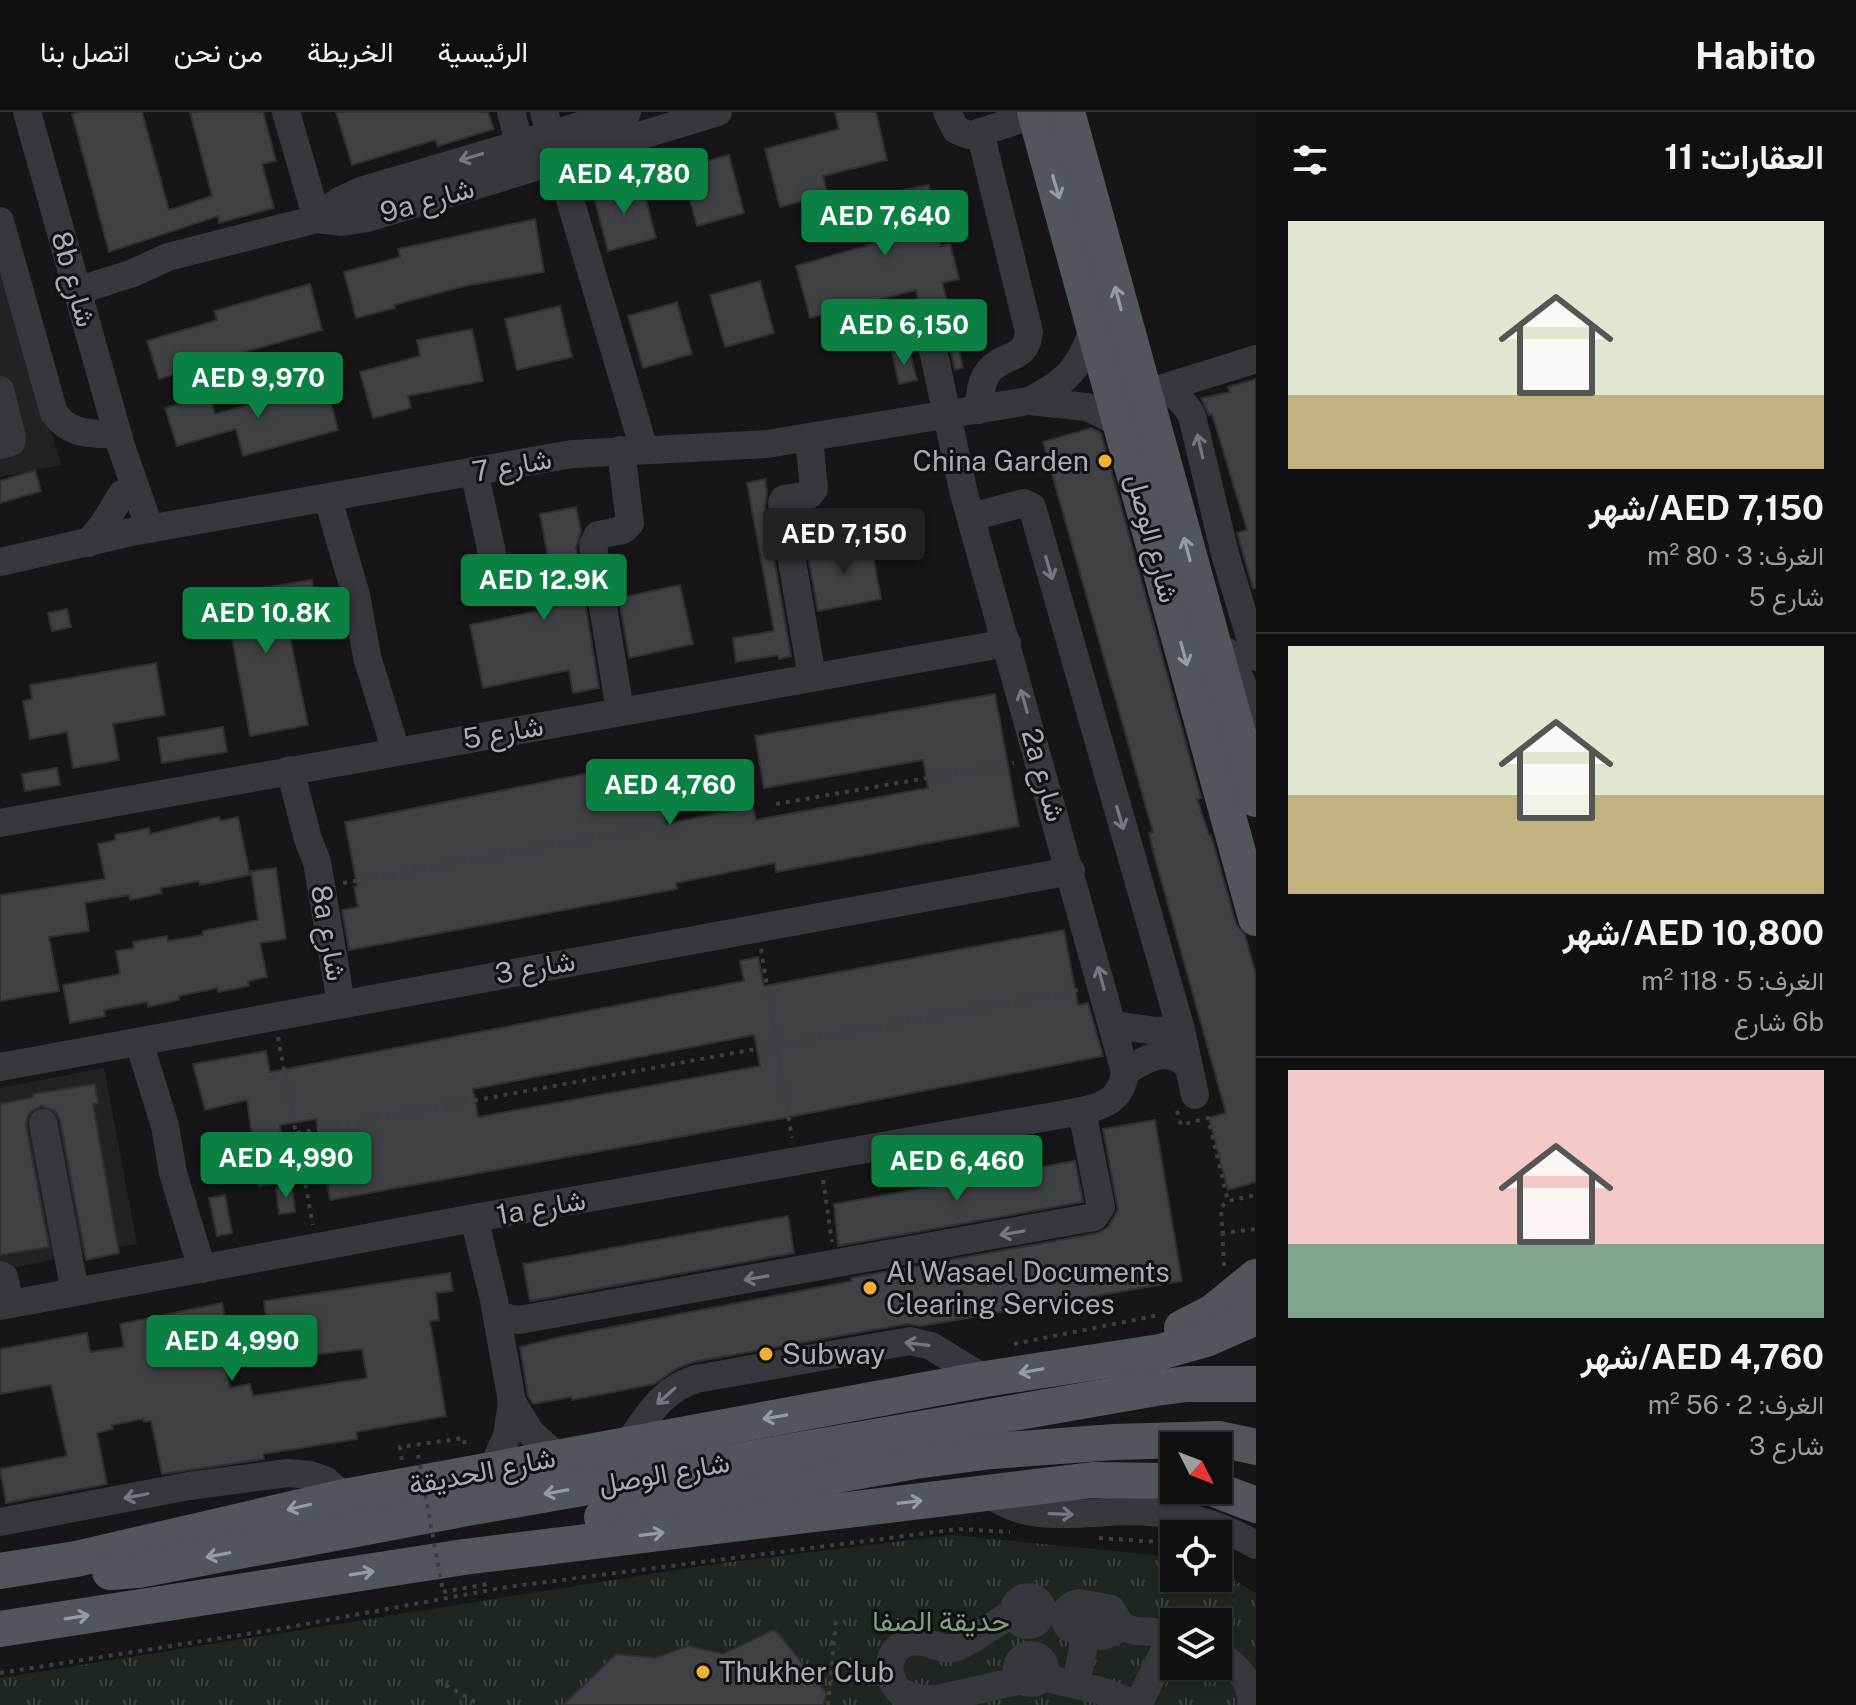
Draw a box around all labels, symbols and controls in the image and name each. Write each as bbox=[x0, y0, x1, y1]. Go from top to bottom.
text: Habito bbox=[1695, 33, 1816, 78]
text: اتصل بنا bbox=[40, 35, 130, 68]
text: من نحن bbox=[174, 35, 263, 68]
text: الخريطة bbox=[307, 35, 394, 68]
text: الرئيسية bbox=[438, 35, 528, 68]
text: العقارات: 11 bbox=[1664, 137, 1824, 177]
icon: filters bbox=[1288, 138, 1332, 182]
pin: AED 4,780 bbox=[532, 148, 716, 216]
one-way arrow bbox=[459, 151, 484, 165]
text: AED 4,780 bbox=[558, 158, 690, 189]
street label: 9a شارع bbox=[376, 170, 478, 232]
one-way arrow bbox=[1049, 174, 1064, 200]
pin: AED 7,640 bbox=[793, 190, 977, 258]
text: AED 7,640 bbox=[819, 200, 951, 231]
street label: 8b شارع bbox=[42, 227, 104, 331]
icon: home bbox=[1484, 273, 1628, 417]
one-way arrow bbox=[1110, 286, 1125, 312]
pin: AED 6,150 bbox=[812, 299, 996, 367]
text: AED 6,150 bbox=[839, 309, 969, 340]
pin: AED 9,970 bbox=[166, 352, 350, 420]
text: AED 9,970 bbox=[191, 362, 325, 393]
one-way arrow bbox=[1191, 434, 1206, 459]
street label: شارع 7 bbox=[470, 441, 555, 491]
place label: China Garden bbox=[913, 444, 1089, 477]
marker: China Garden bbox=[1096, 452, 1114, 470]
street label: شارع الوصل bbox=[1118, 470, 1187, 607]
text: AED 7,150/شهر bbox=[1589, 488, 1824, 528]
pin: AED 7,150 bbox=[752, 508, 936, 576]
text: AED 7,150 bbox=[781, 518, 907, 549]
one-way arrow bbox=[1179, 536, 1194, 562]
text: الغرف: 3 · 80 m² bbox=[1647, 540, 1824, 571]
pin: AED 12.9K bbox=[452, 554, 636, 622]
one-way arrow bbox=[1042, 555, 1057, 581]
text: AED 12.9K bbox=[479, 564, 609, 595]
text: شارع 5 bbox=[1749, 581, 1824, 612]
pin: AED 10.8K bbox=[174, 587, 358, 655]
text: AED 10.8K bbox=[200, 597, 332, 628]
one-way arrow bbox=[1178, 640, 1193, 666]
one-way arrow bbox=[1015, 688, 1030, 714]
icon: home bbox=[1484, 698, 1628, 842]
street label: شارع 5 bbox=[460, 708, 546, 758]
street label: 2a شارع bbox=[1013, 725, 1073, 826]
pin: AED 4,760 bbox=[578, 759, 762, 827]
text: AED 4,760 bbox=[604, 769, 736, 800]
one-way arrow bbox=[1114, 805, 1129, 831]
street label: 8a شارع bbox=[302, 882, 354, 984]
text: AED 10,800/شهر bbox=[1563, 913, 1824, 953]
street label: شارع 3 bbox=[492, 943, 578, 993]
text: الغرف: 5 · 118 m² bbox=[1641, 965, 1824, 996]
one-way arrow bbox=[1093, 966, 1108, 992]
text: 6b شارع bbox=[1734, 1006, 1824, 1037]
icon: home bbox=[1484, 1122, 1628, 1266]
pin: AED 4,990 bbox=[194, 1132, 378, 1200]
pin: AED 6,460 bbox=[865, 1135, 1049, 1203]
text: AED 4,990 bbox=[218, 1142, 354, 1173]
text: AED 6,460 bbox=[889, 1145, 1025, 1176]
street label: 1a شارع bbox=[494, 1182, 589, 1234]
one-way arrow bbox=[1000, 1226, 1026, 1241]
place label: Al Wasael Documents Clearing Services bbox=[886, 1255, 1170, 1320]
one-way arrow bbox=[744, 1271, 770, 1286]
marker: Al Wasael Documents Clearing Services bbox=[861, 1279, 879, 1297]
pin: AED 4,990 bbox=[140, 1315, 324, 1383]
text: AED 4,990 bbox=[164, 1325, 300, 1356]
place label: Subway bbox=[782, 1337, 885, 1370]
one-way arrow bbox=[904, 1337, 931, 1352]
text: AED 4,760/شهر bbox=[1581, 1337, 1824, 1377]
marker: Subway bbox=[757, 1345, 775, 1363]
one-way arrow bbox=[1018, 1365, 1044, 1380]
one-way arrow bbox=[656, 1387, 676, 1406]
text: الغرف: 2 · 56 m² bbox=[1648, 1389, 1824, 1420]
one-way arrow bbox=[762, 1411, 788, 1426]
text: شارع 3 bbox=[1749, 1430, 1824, 1461]
north arrow bbox=[1160, 1432, 1232, 1504]
map controls bbox=[1160, 1432, 1232, 1680]
street label: شارع الحديقة bbox=[406, 1440, 559, 1504]
street label: شارع الوصل bbox=[596, 1445, 732, 1503]
one-way arrow bbox=[544, 1485, 570, 1500]
one-way arrow bbox=[123, 1489, 149, 1504]
one-way arrow bbox=[897, 1494, 922, 1509]
one-way arrow bbox=[287, 1501, 313, 1516]
one-way arrow bbox=[1047, 1506, 1074, 1521]
button: locate bbox=[1160, 1520, 1232, 1592]
one-way arrow bbox=[638, 1526, 665, 1541]
one-way arrow bbox=[206, 1548, 231, 1563]
one-way arrow bbox=[348, 1565, 374, 1580]
park label: حديقة الصفا bbox=[872, 1604, 1010, 1637]
button: layers bbox=[1160, 1608, 1232, 1680]
one-way arrow bbox=[64, 1609, 89, 1624]
place label: Thukher Club bbox=[719, 1655, 894, 1688]
marker: Thukher Club bbox=[694, 1663, 712, 1681]

